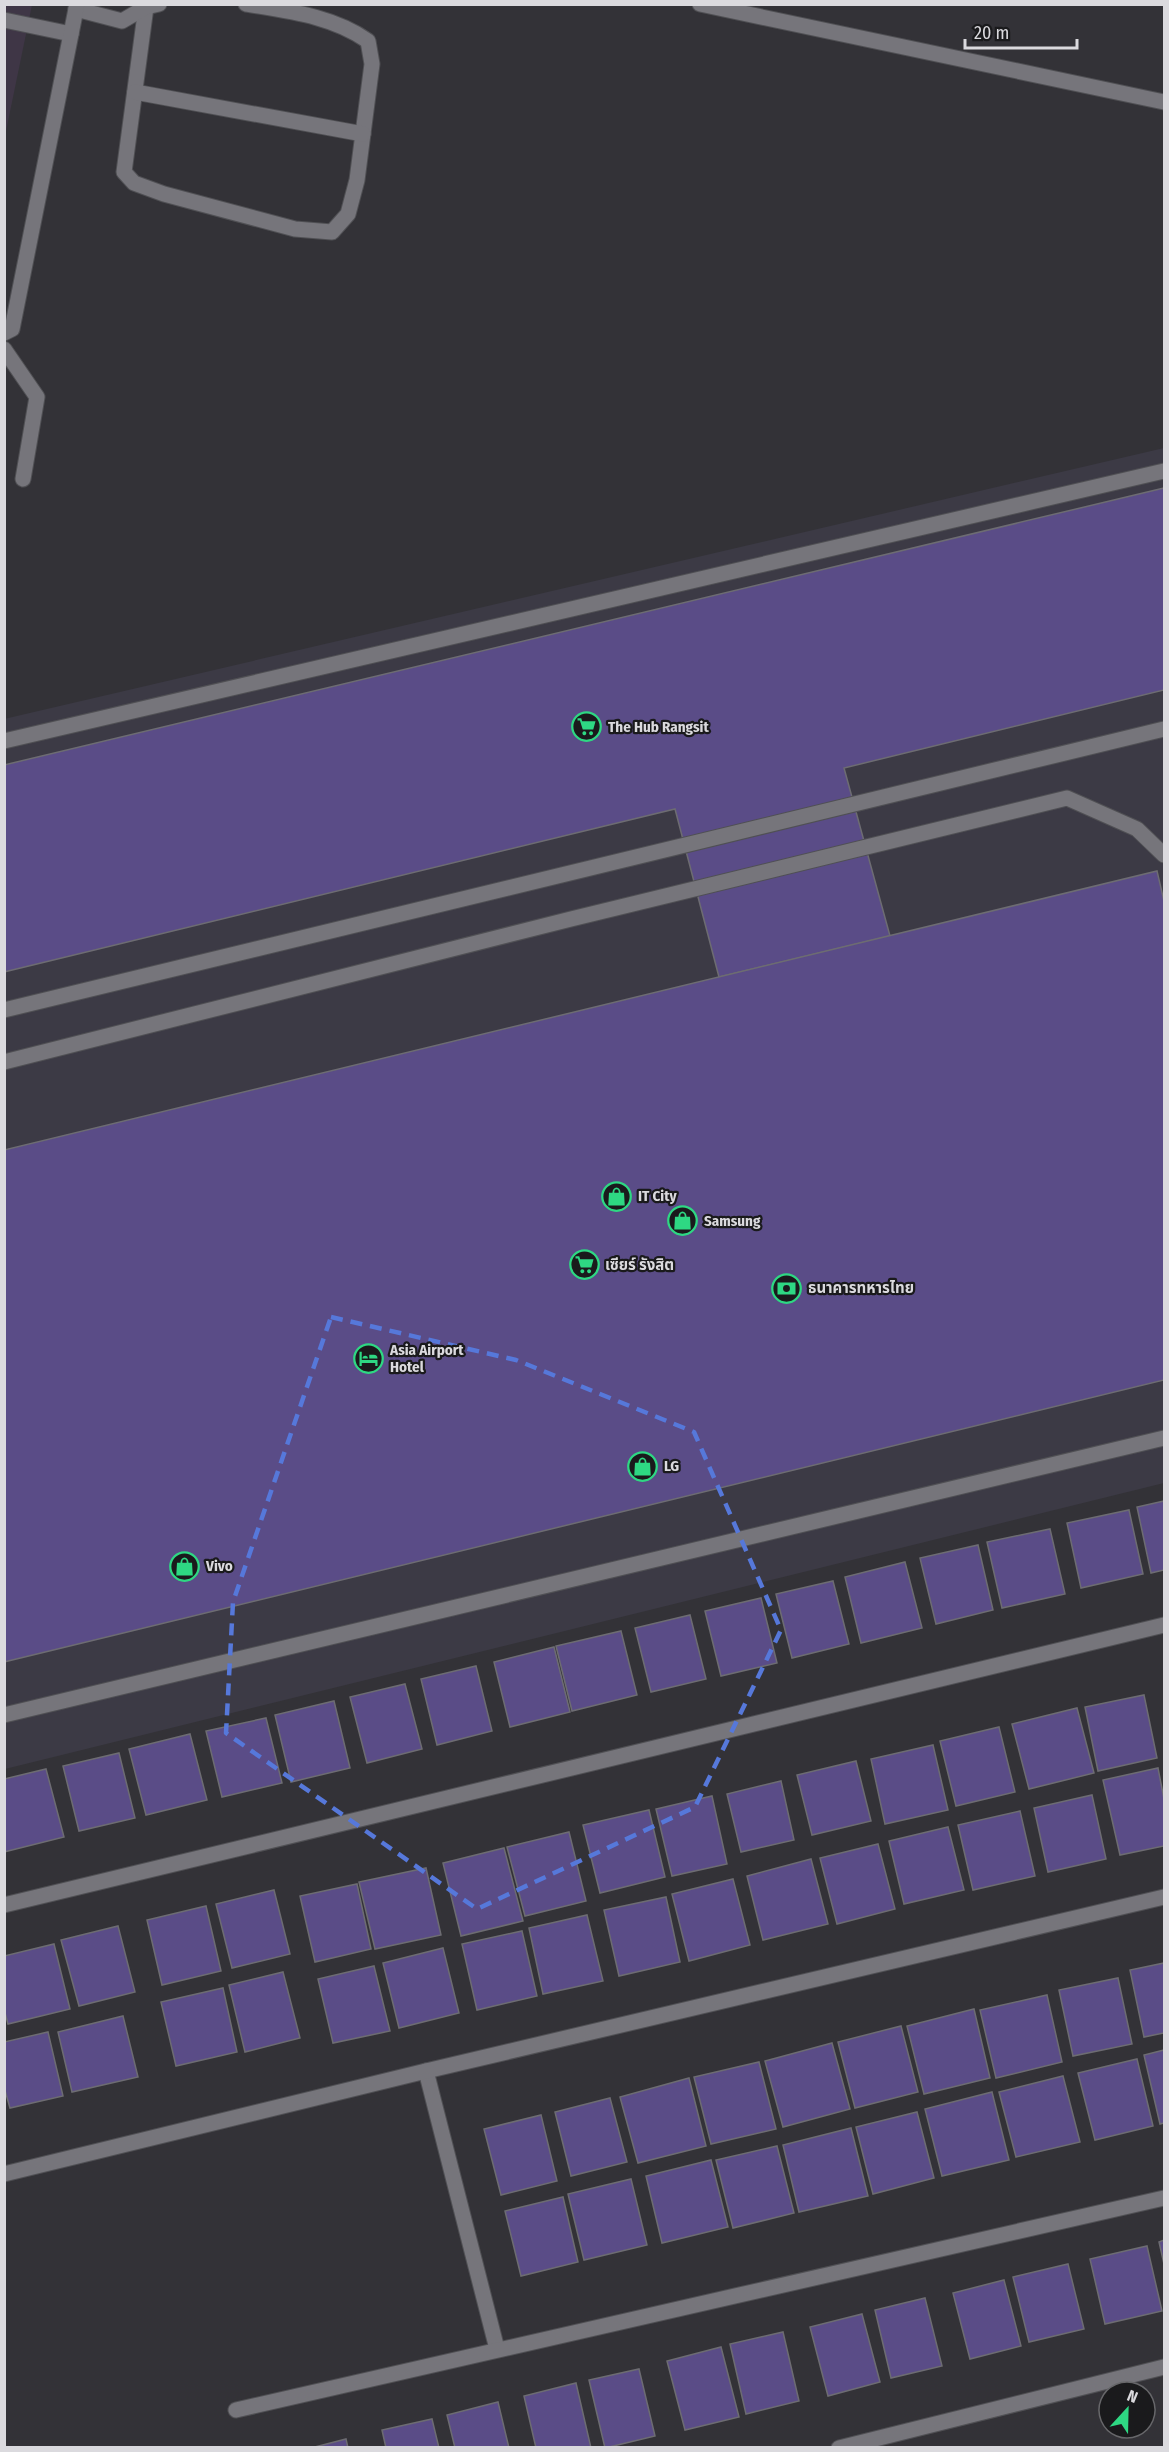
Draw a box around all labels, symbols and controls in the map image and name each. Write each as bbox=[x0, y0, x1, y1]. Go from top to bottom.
scale bar bbox=[965, 12, 1078, 50]
text: 20 m bbox=[974, 22, 1009, 44]
supermarket icon: The Hub Rangsit bbox=[571, 711, 603, 743]
place label: The Hub Rangsit bbox=[608, 718, 709, 736]
shop icon: IT City bbox=[601, 1180, 633, 1212]
place label: IT City bbox=[638, 1187, 677, 1205]
shop icon: Samsung bbox=[667, 1205, 699, 1237]
place label: Samsung bbox=[704, 1212, 761, 1230]
supermarket icon: เซียร์ รังสิต bbox=[568, 1249, 600, 1281]
place label: เซียร์ รังสิต bbox=[605, 1256, 674, 1274]
bank icon: ธนาคารทหารไทย bbox=[771, 1272, 803, 1304]
place label: ธนาคารทหารไทย bbox=[808, 1279, 914, 1297]
place label: Asia Airport Hotel bbox=[389, 1341, 464, 1376]
hotel icon: Asia Airport Hotel bbox=[353, 1343, 385, 1375]
shop icon: LG bbox=[627, 1450, 659, 1482]
place label: LG bbox=[664, 1457, 679, 1475]
shop icon: Vivo bbox=[169, 1550, 201, 1582]
place label: Vivo bbox=[205, 1557, 233, 1575]
north arrow bbox=[1097, 2380, 1157, 2440]
text: N bbox=[1124, 2386, 1140, 2407]

